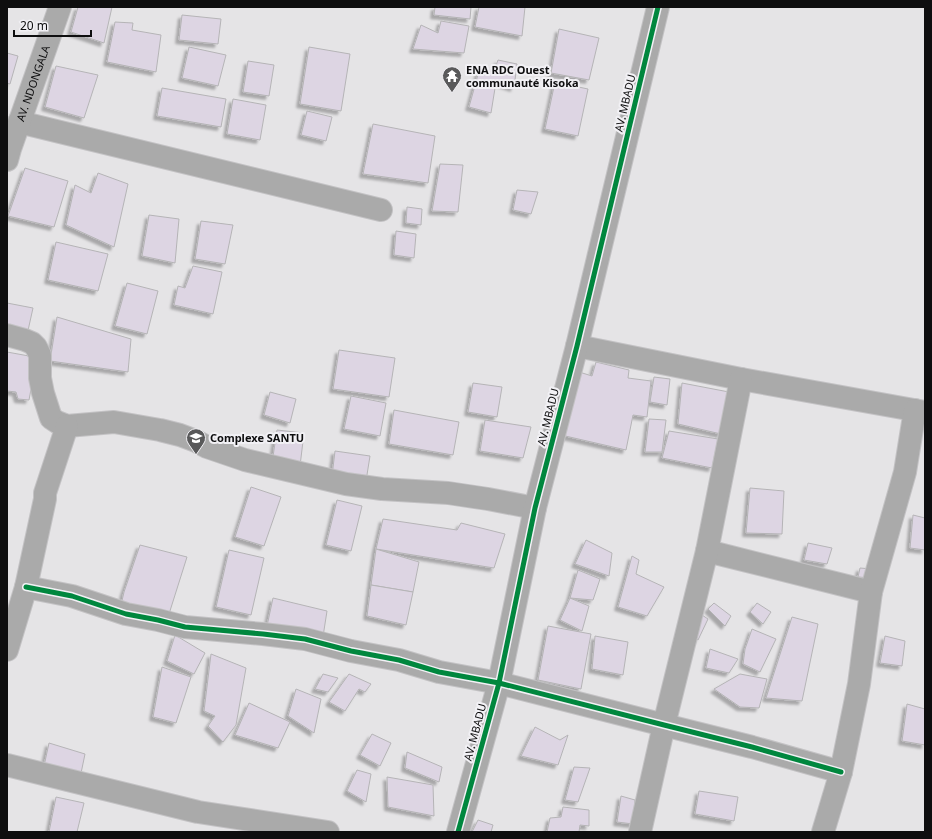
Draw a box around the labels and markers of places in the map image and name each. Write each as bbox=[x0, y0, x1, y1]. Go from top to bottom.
place label: ENA RDC Ouest communauté Kisoka bbox=[466, 62, 579, 90]
temple icon: ENA RDC Ouest communauté Kisoka bbox=[441, 65, 463, 93]
school or university icon: Complexe SANTU bbox=[185, 427, 207, 455]
place label: Complexe SANTU bbox=[210, 430, 304, 445]

